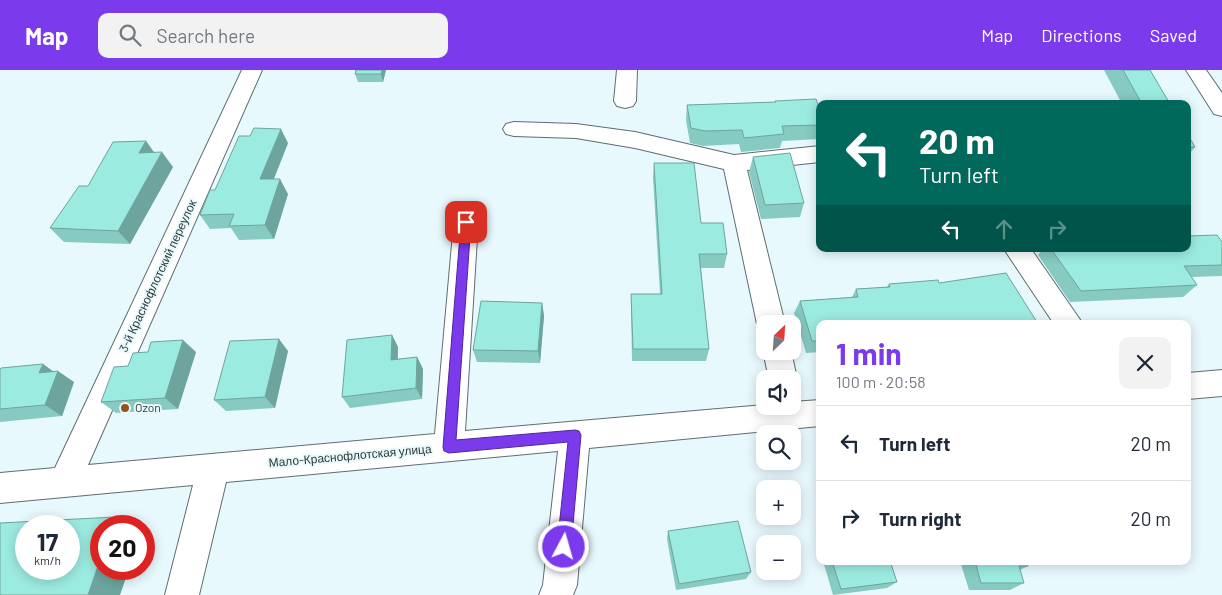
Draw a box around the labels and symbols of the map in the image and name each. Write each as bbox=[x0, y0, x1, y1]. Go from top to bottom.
street label: 3-й Краснофлотский переулок bbox=[116, 197, 200, 354]
pin bbox=[445, 201, 487, 243]
north arrow bbox=[756, 315, 801, 360]
place label: Ozon bbox=[135, 400, 161, 414]
marker: Ozon bbox=[119, 402, 131, 414]
street label: Мало-Краснофлотская улица bbox=[268, 441, 432, 470]
speed limit sign: 20 bbox=[90, 515, 155, 580]
position arrow bbox=[537, 520, 589, 572]

